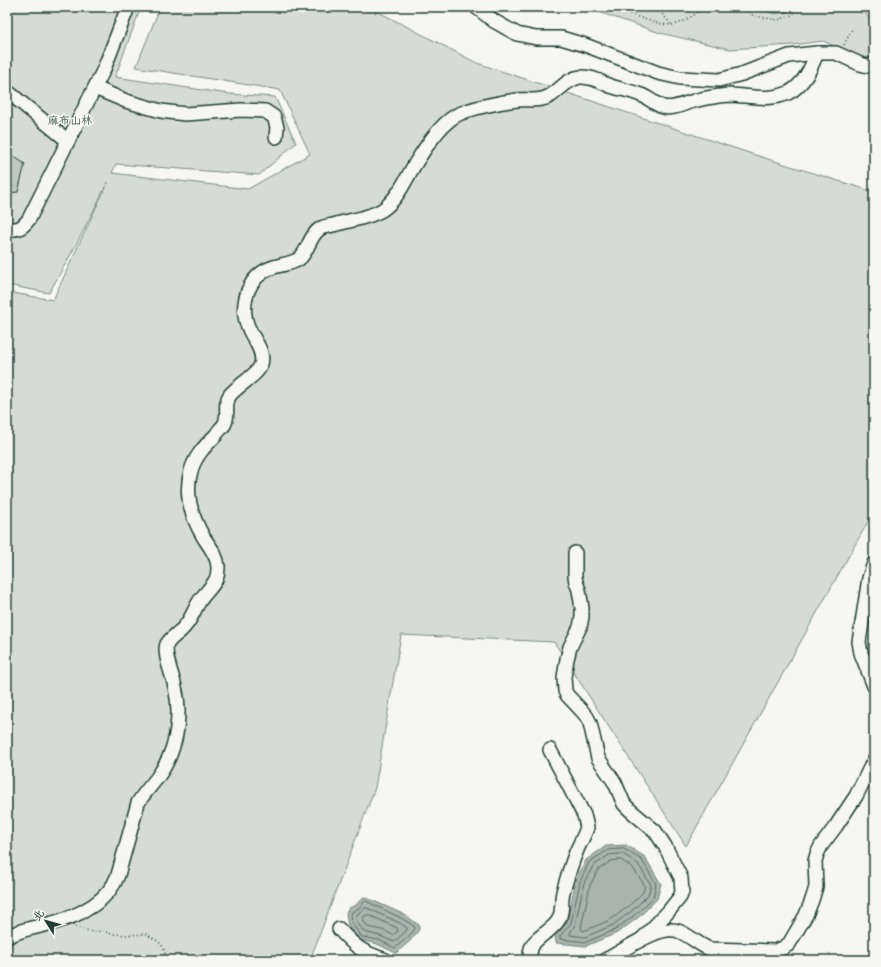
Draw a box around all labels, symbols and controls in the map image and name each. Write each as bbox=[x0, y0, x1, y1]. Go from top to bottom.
park label: 麻布山林 bbox=[48, 112, 92, 130]
north arrow bbox=[26, 901, 66, 941]
text: 北 bbox=[28, 906, 49, 925]

